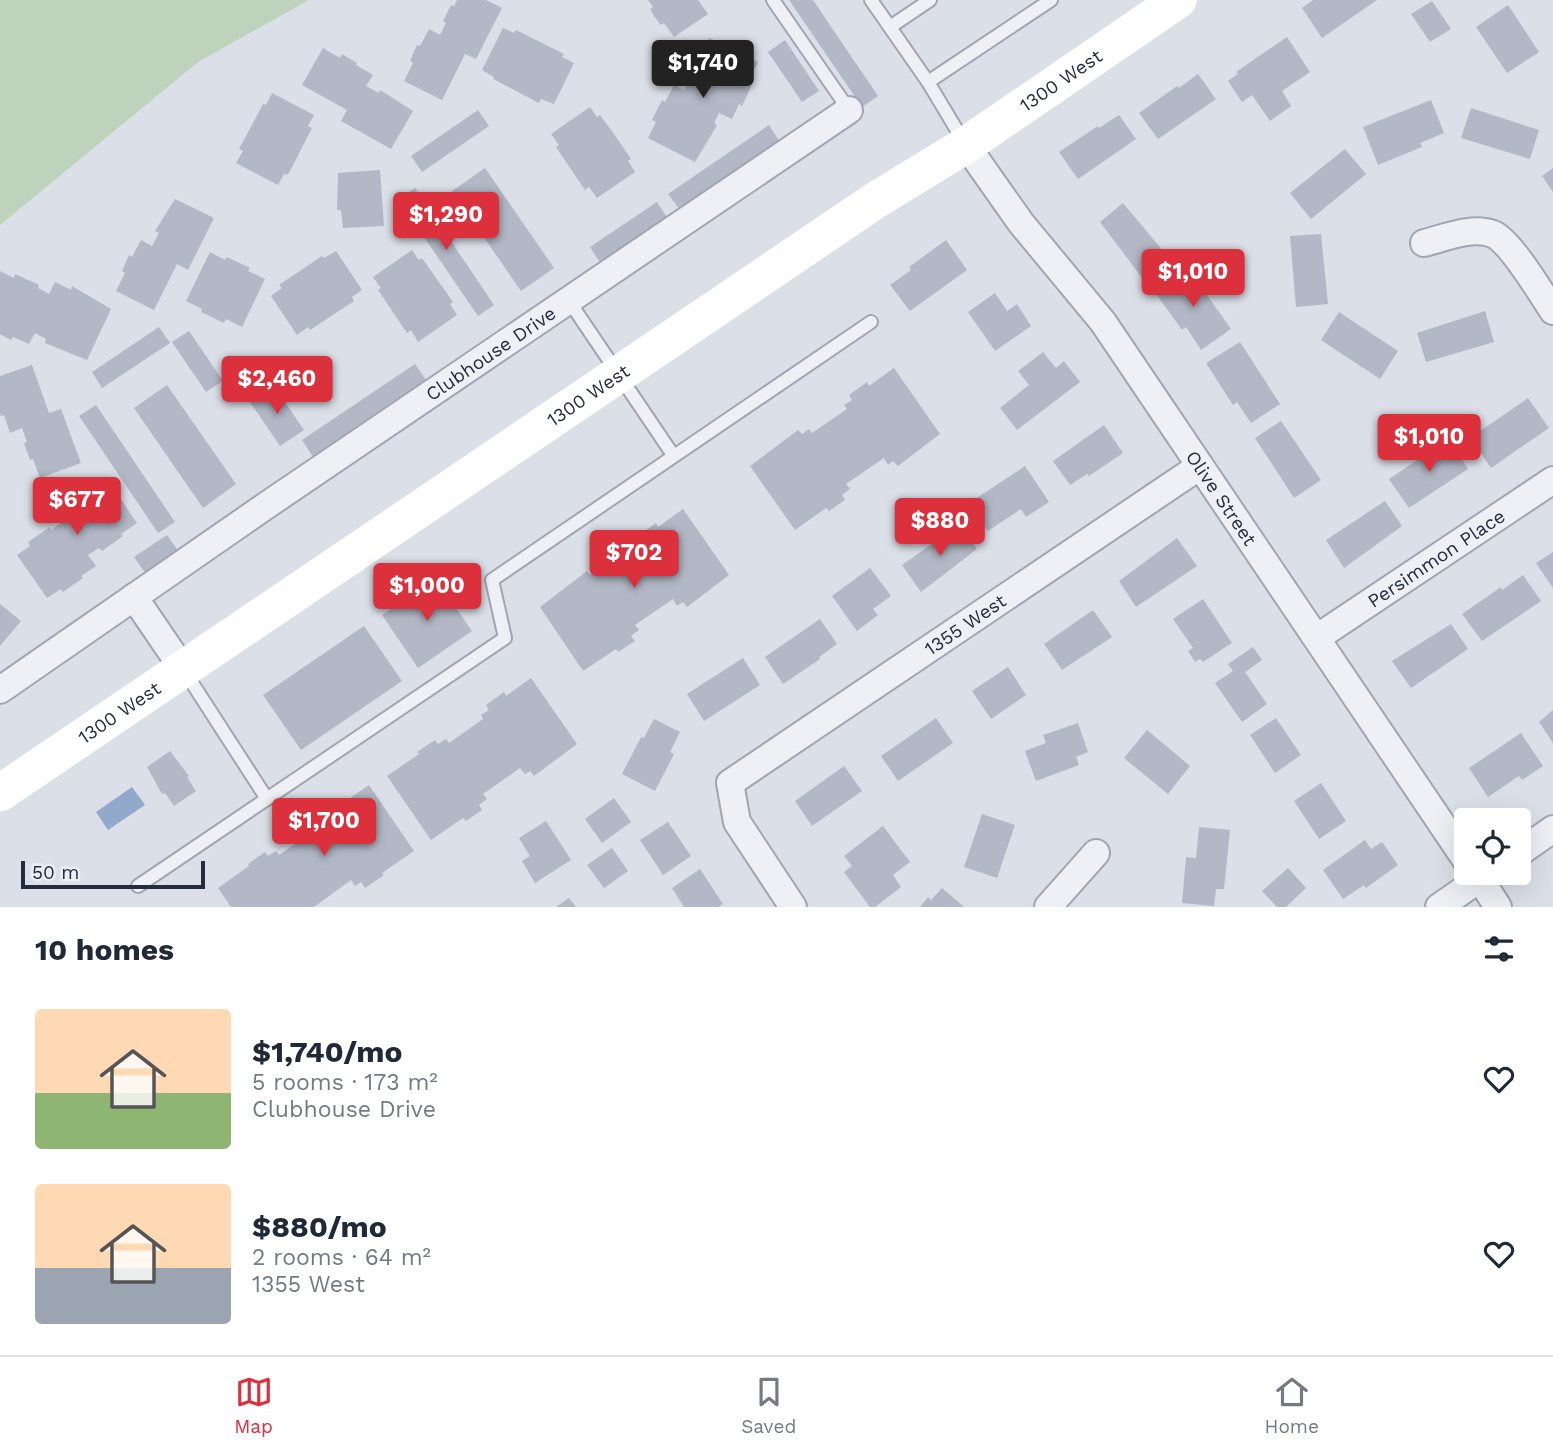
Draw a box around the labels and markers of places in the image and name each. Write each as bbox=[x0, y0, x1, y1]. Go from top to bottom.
pin: $1,740 bbox=[646, 41, 760, 100]
pin: $1,290 bbox=[389, 192, 503, 252]
pin: $1,010 bbox=[1136, 250, 1250, 309]
pin: $2,460 bbox=[220, 356, 334, 416]
pin: $1,010 bbox=[1372, 414, 1486, 474]
pin: $677 bbox=[36, 477, 118, 537]
pin: $880 bbox=[899, 498, 981, 558]
pin: $702 bbox=[593, 530, 675, 590]
pin: $1,000 bbox=[370, 564, 484, 623]
pin: $1,700 bbox=[267, 798, 381, 858]

